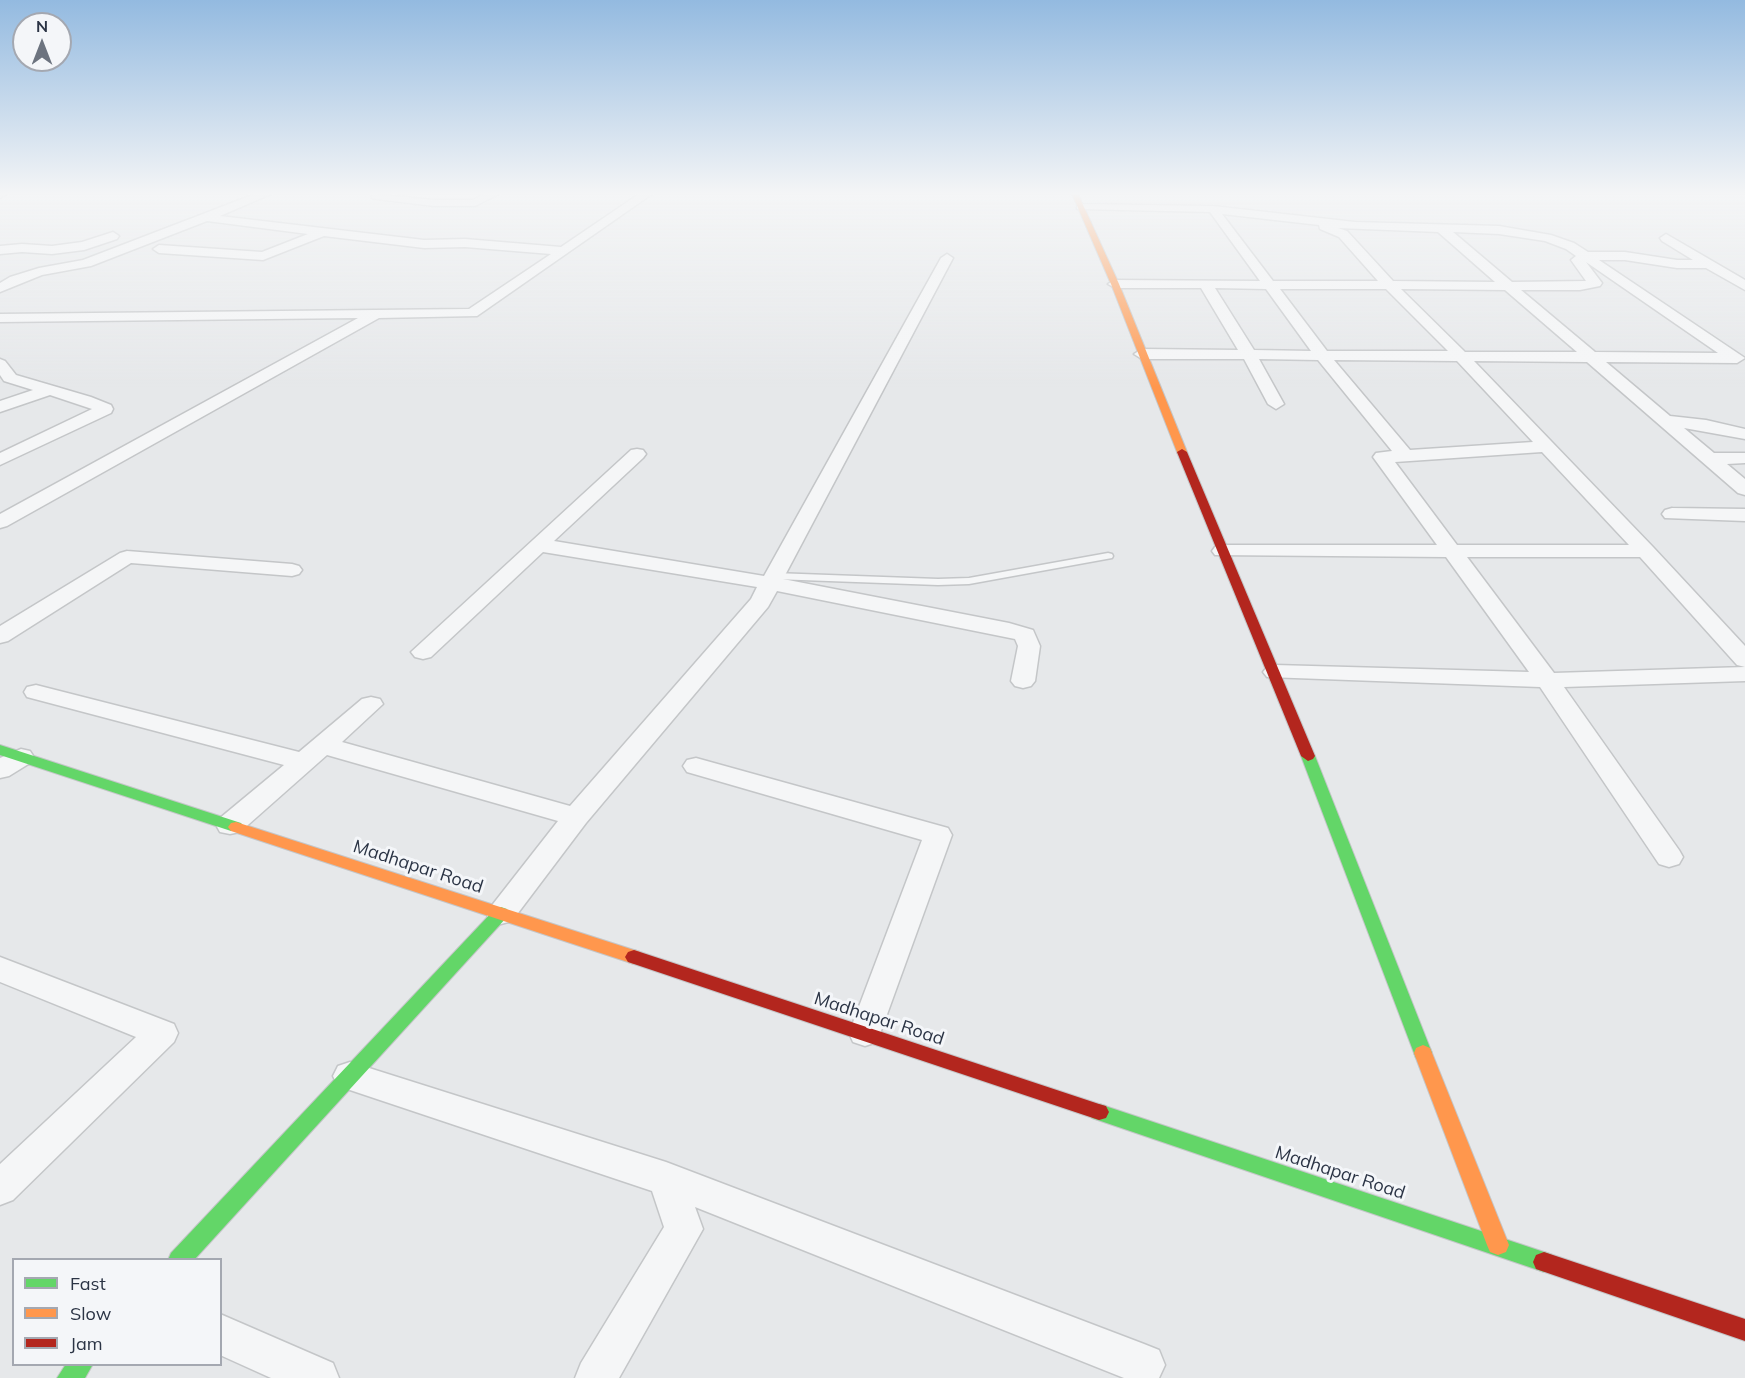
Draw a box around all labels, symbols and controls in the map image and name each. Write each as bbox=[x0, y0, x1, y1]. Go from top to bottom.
north arrow bbox=[12, 12, 72, 72]
text: N bbox=[36, 16, 48, 36]
street label: Madhapar Road bbox=[350, 836, 486, 898]
street label: Madhapar Road bbox=[811, 988, 947, 1050]
street label: Madhapar Road bbox=[1272, 1142, 1408, 1204]
legend bbox=[12, 1258, 222, 1366]
text: Fast bbox=[70, 1272, 106, 1295]
text: Slow bbox=[70, 1302, 111, 1325]
text: Jam bbox=[70, 1332, 103, 1355]

